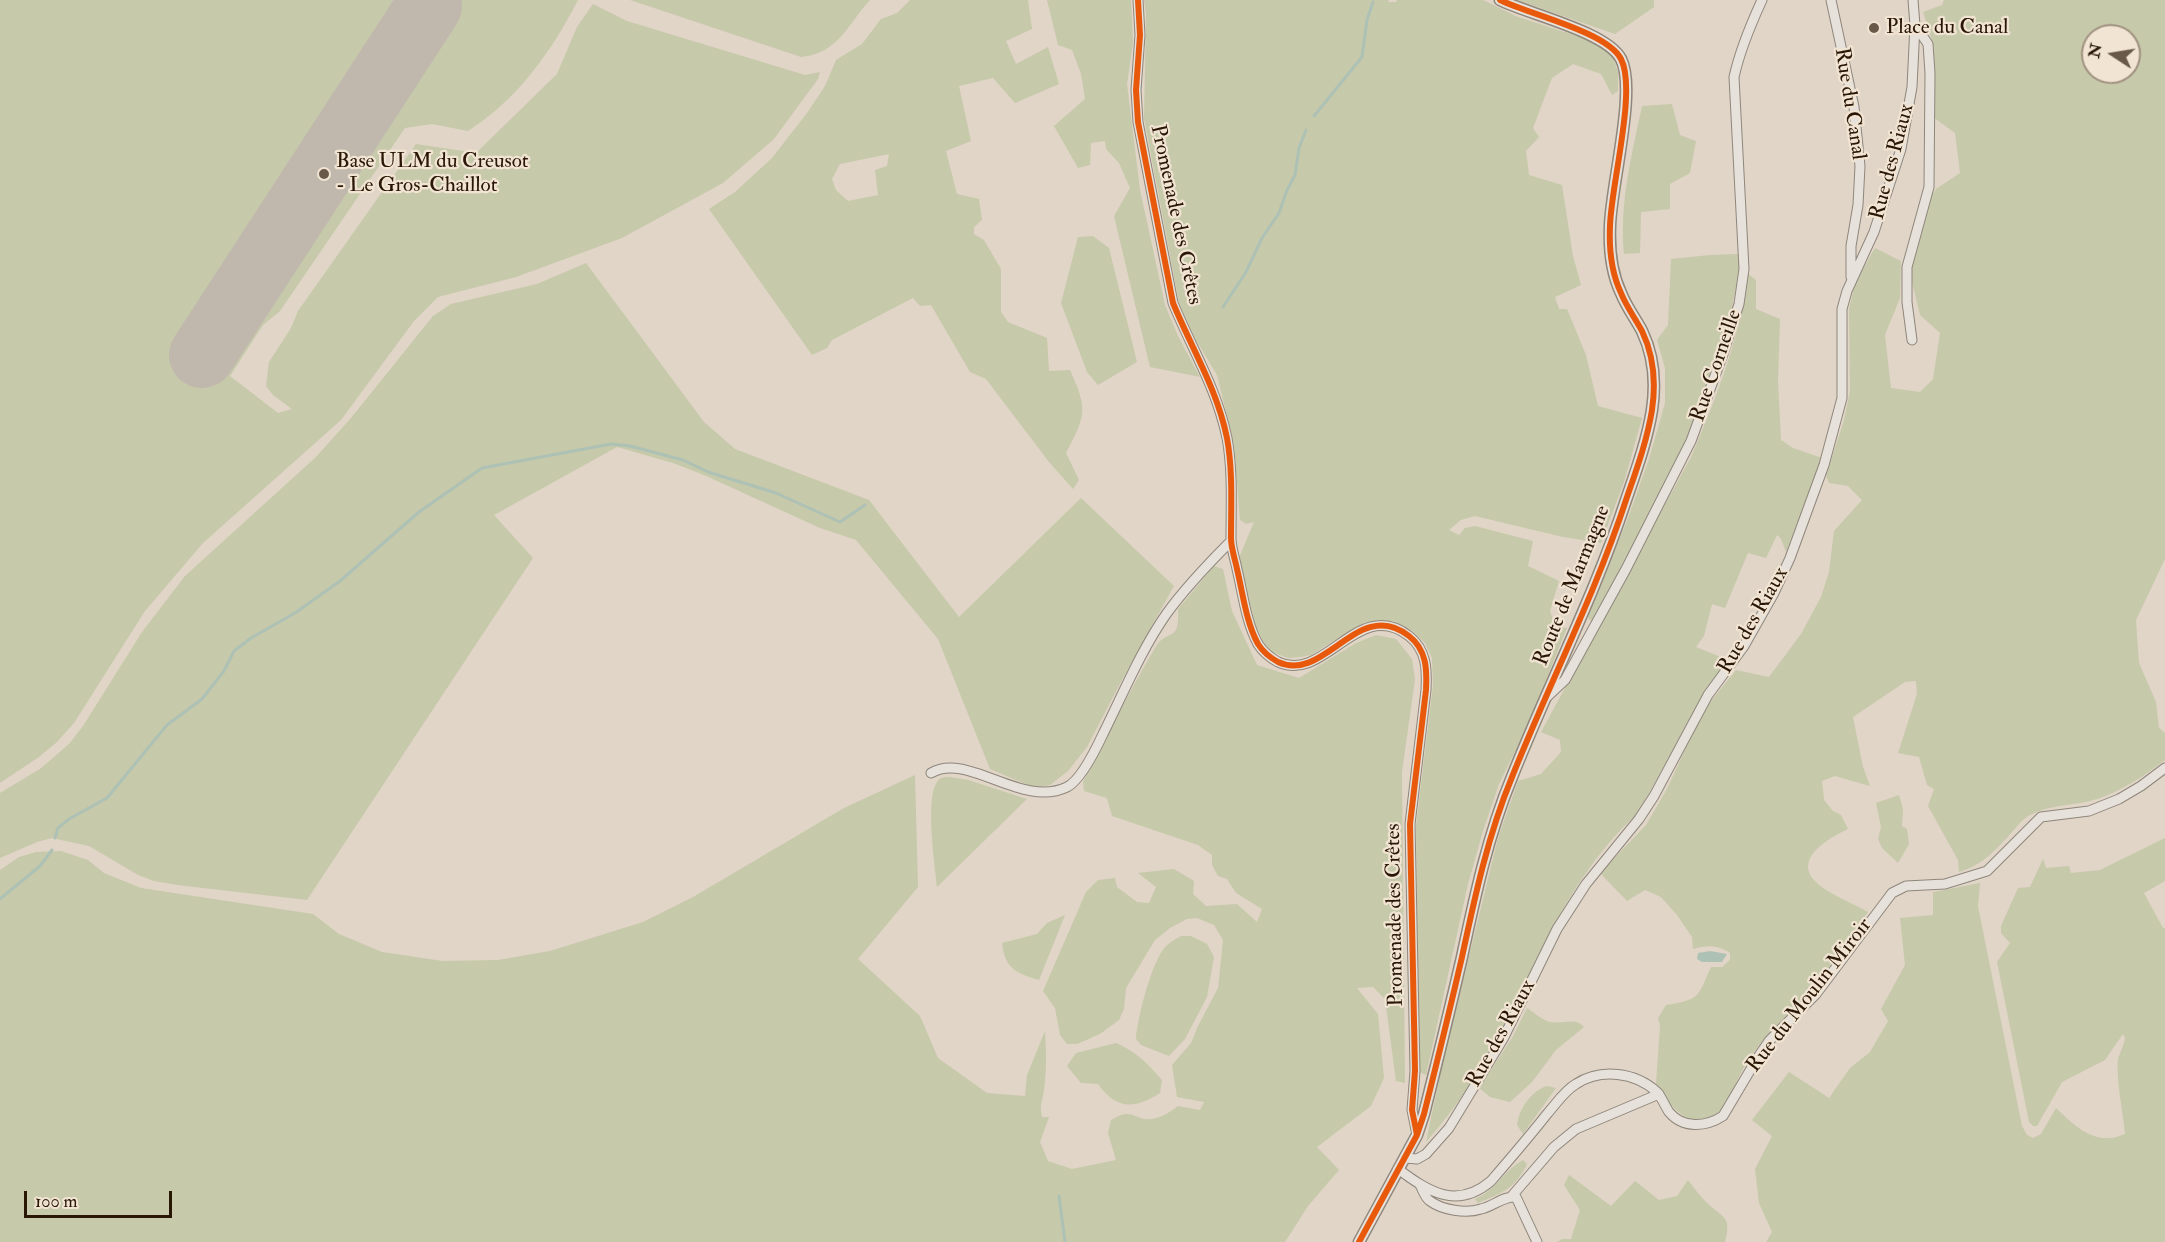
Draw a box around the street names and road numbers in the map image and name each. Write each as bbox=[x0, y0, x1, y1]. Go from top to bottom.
street label: Rue du Canal bbox=[1828, 46, 1870, 162]
street label: Rue des Riaux bbox=[1865, 101, 1921, 223]
street label: Promenade des Crêtes bbox=[1144, 123, 1206, 307]
street label: Rue Corneille bbox=[1686, 307, 1748, 425]
street label: Route de Marmagne bbox=[1529, 502, 1617, 670]
street label: Rue des Riaux bbox=[1713, 563, 1795, 679]
street label: Promenade des Crêtes bbox=[1382, 823, 1410, 1007]
street label: Rue du Moulin Miroir bbox=[1742, 914, 1878, 1078]
street label: Rue des Riaux bbox=[1462, 976, 1542, 1092]

